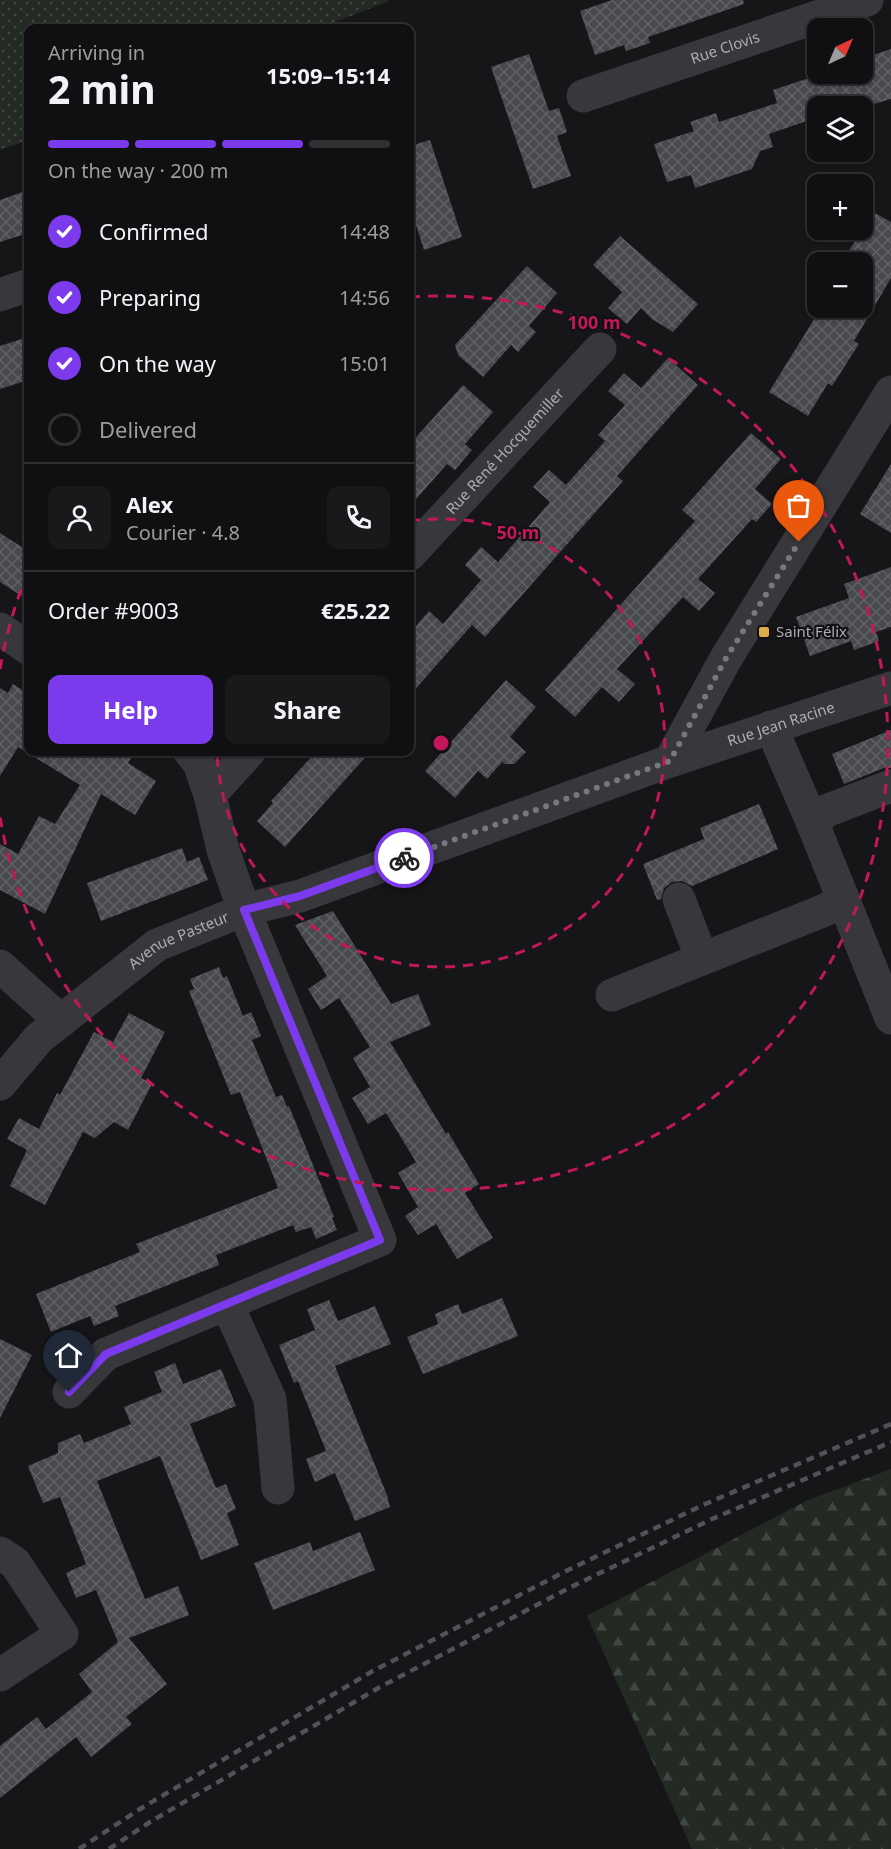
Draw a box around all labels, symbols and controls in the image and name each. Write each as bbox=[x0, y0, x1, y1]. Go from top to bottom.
north arrow bbox=[807, 18, 873, 84]
map controls bbox=[807, 18, 873, 318]
street label: Rue Clovis bbox=[688, 26, 762, 68]
text: Arriving in bbox=[48, 39, 145, 66]
text: 15:09–15:14 bbox=[266, 60, 390, 90]
text: 2 min bbox=[48, 62, 155, 115]
button: layers bbox=[807, 96, 873, 162]
text: On the way · 200 m bbox=[48, 157, 228, 184]
button: + bbox=[807, 174, 873, 240]
icon: check bbox=[48, 215, 81, 248]
text: Confirmed bbox=[99, 216, 209, 246]
text: 14:48 bbox=[339, 218, 390, 245]
button: − bbox=[807, 252, 873, 318]
icon: check bbox=[48, 281, 81, 314]
text: Preparing bbox=[99, 282, 201, 312]
text: 14:56 bbox=[339, 284, 390, 311]
text: 100 m bbox=[567, 310, 621, 334]
icon: check bbox=[48, 347, 81, 380]
text: On the way bbox=[99, 348, 216, 378]
text: 15:01 bbox=[339, 350, 390, 377]
street label: Rue René Hocquemiller bbox=[441, 383, 568, 518]
text: Delivered bbox=[99, 414, 197, 444]
pin bbox=[773, 480, 824, 542]
button: person bbox=[48, 486, 111, 549]
button: phone bbox=[327, 486, 390, 549]
text: Alex bbox=[126, 489, 173, 519]
icon: bag bbox=[782, 489, 815, 522]
text: Courier · 4.8 bbox=[126, 519, 240, 546]
text: 50 m bbox=[497, 520, 539, 544]
text: Order #9003 bbox=[48, 595, 179, 625]
text: €25.22 bbox=[321, 595, 390, 625]
place label: Saint Félix bbox=[776, 621, 847, 641]
marker: Saint Félix bbox=[757, 625, 771, 639]
button: Help bbox=[48, 675, 213, 744]
button: Share bbox=[225, 675, 390, 744]
street label: Rue Jean Racine bbox=[725, 696, 837, 750]
centre of rings bbox=[431, 733, 451, 753]
courier bbox=[374, 828, 434, 888]
icon: bike bbox=[388, 842, 421, 875]
street label: Avenue Pasteur bbox=[124, 906, 232, 973]
pin bbox=[43, 1330, 94, 1392]
icon: home bbox=[52, 1339, 85, 1372]

